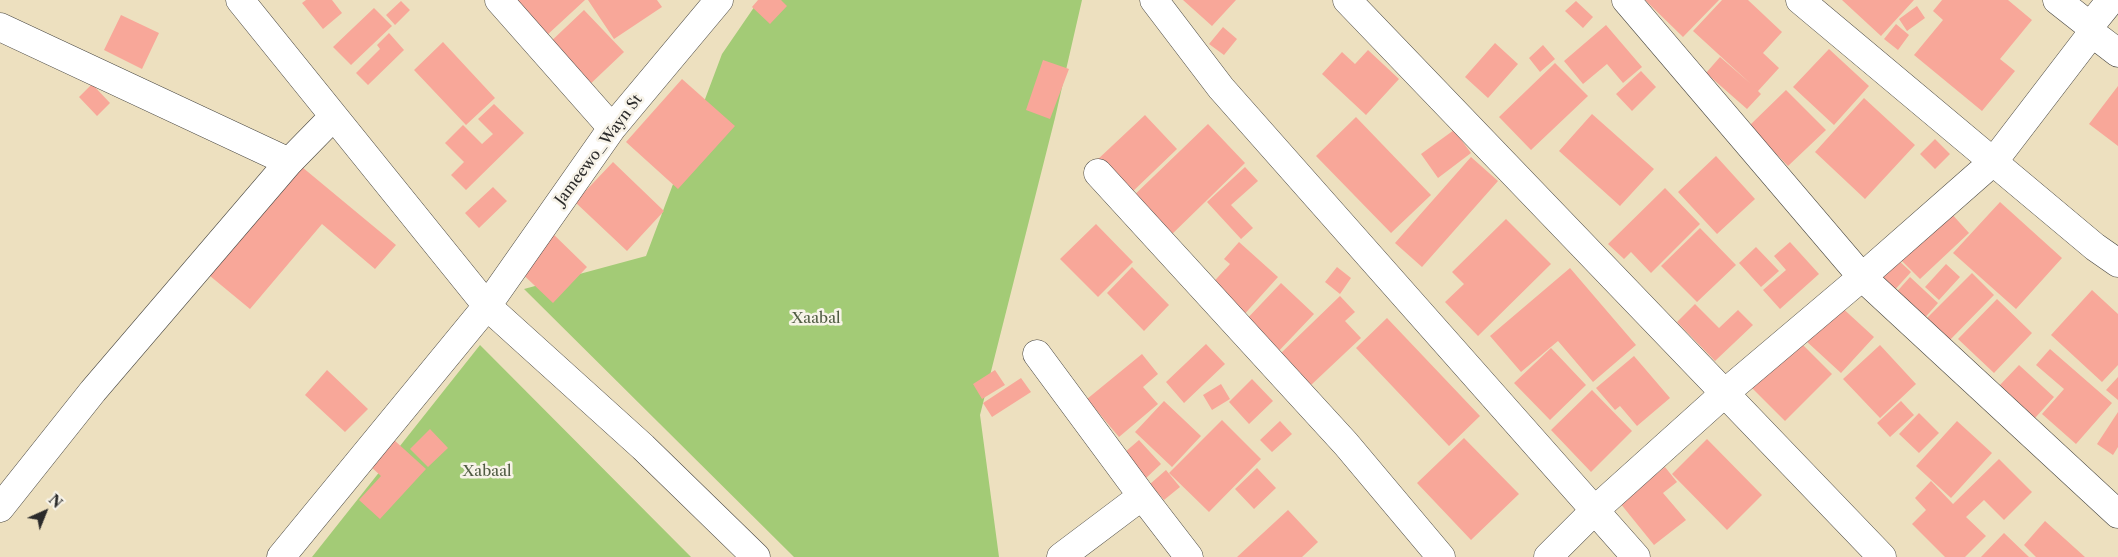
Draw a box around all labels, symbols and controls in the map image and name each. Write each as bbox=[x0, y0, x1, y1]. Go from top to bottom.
street label: Jameewo_Wayn St bbox=[552, 91, 646, 209]
park label: Xaabal bbox=[791, 310, 841, 328]
park label: Xabaal bbox=[462, 463, 512, 481]
north arrow bbox=[20, 487, 70, 537]
text: N bbox=[45, 491, 66, 512]

